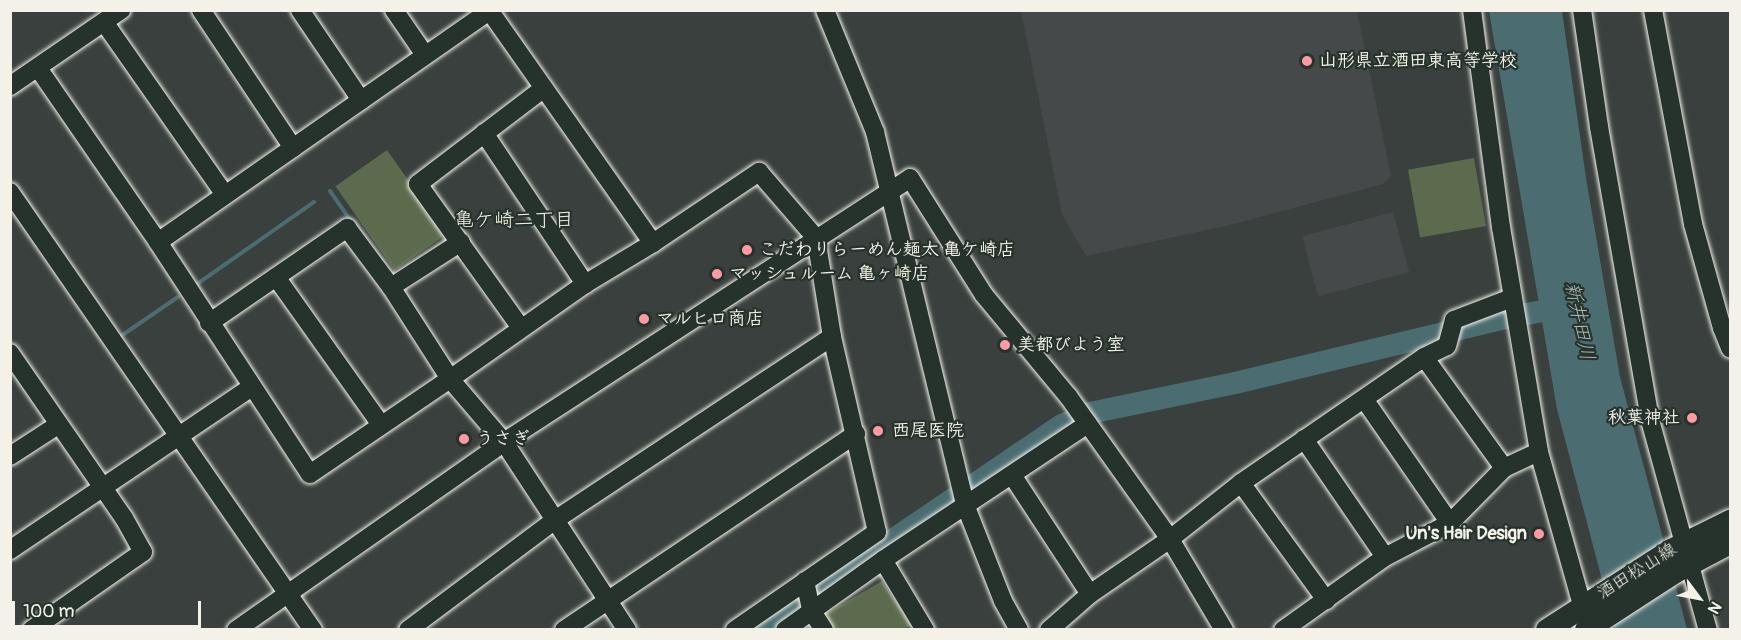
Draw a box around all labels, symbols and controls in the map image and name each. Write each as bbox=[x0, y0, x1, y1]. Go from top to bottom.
place label: 山形県立酒田東高等学校 bbox=[1319, 50, 1517, 72]
marker: 山形県立酒田東高等学校 bbox=[1300, 54, 1314, 68]
district label: 亀ケ崎二丁目 bbox=[454, 207, 574, 231]
place label: こだわりらーめん麺太 亀ケ崎店 bbox=[759, 239, 1015, 261]
marker: こだわりらーめん麺太 亀ケ崎店 bbox=[740, 243, 754, 257]
place label: マッシュルーム 亀ヶ崎店 bbox=[729, 263, 932, 285]
marker: マッシュルーム 亀ヶ崎店 bbox=[710, 267, 724, 281]
water label: 新井田川 bbox=[1560, 279, 1600, 363]
place label: マルヒロ商店 bbox=[656, 308, 764, 330]
marker: マルヒロ商店 bbox=[637, 312, 651, 326]
place label: 美都びよう室 bbox=[1017, 334, 1125, 356]
marker: 美都びよう室 bbox=[998, 338, 1012, 352]
place label: 秋葉神社 bbox=[1608, 407, 1680, 429]
marker: 秋葉神社 bbox=[1685, 411, 1699, 425]
place label: 西尾医院 bbox=[892, 420, 964, 442]
marker: 西尾医院 bbox=[869, 422, 887, 440]
place label: うさぎ bbox=[476, 428, 530, 450]
marker: うさぎ bbox=[457, 432, 471, 446]
place label: Un's Hair Design bbox=[1405, 523, 1527, 545]
marker: Un's Hair Design bbox=[1532, 527, 1546, 541]
street label: 酒田松山線 bbox=[1593, 539, 1681, 605]
north arrow bbox=[1669, 568, 1729, 628]
scale bar bbox=[15, 589, 204, 627]
text: N bbox=[1703, 598, 1726, 617]
text: 100 m bbox=[23, 600, 75, 623]

